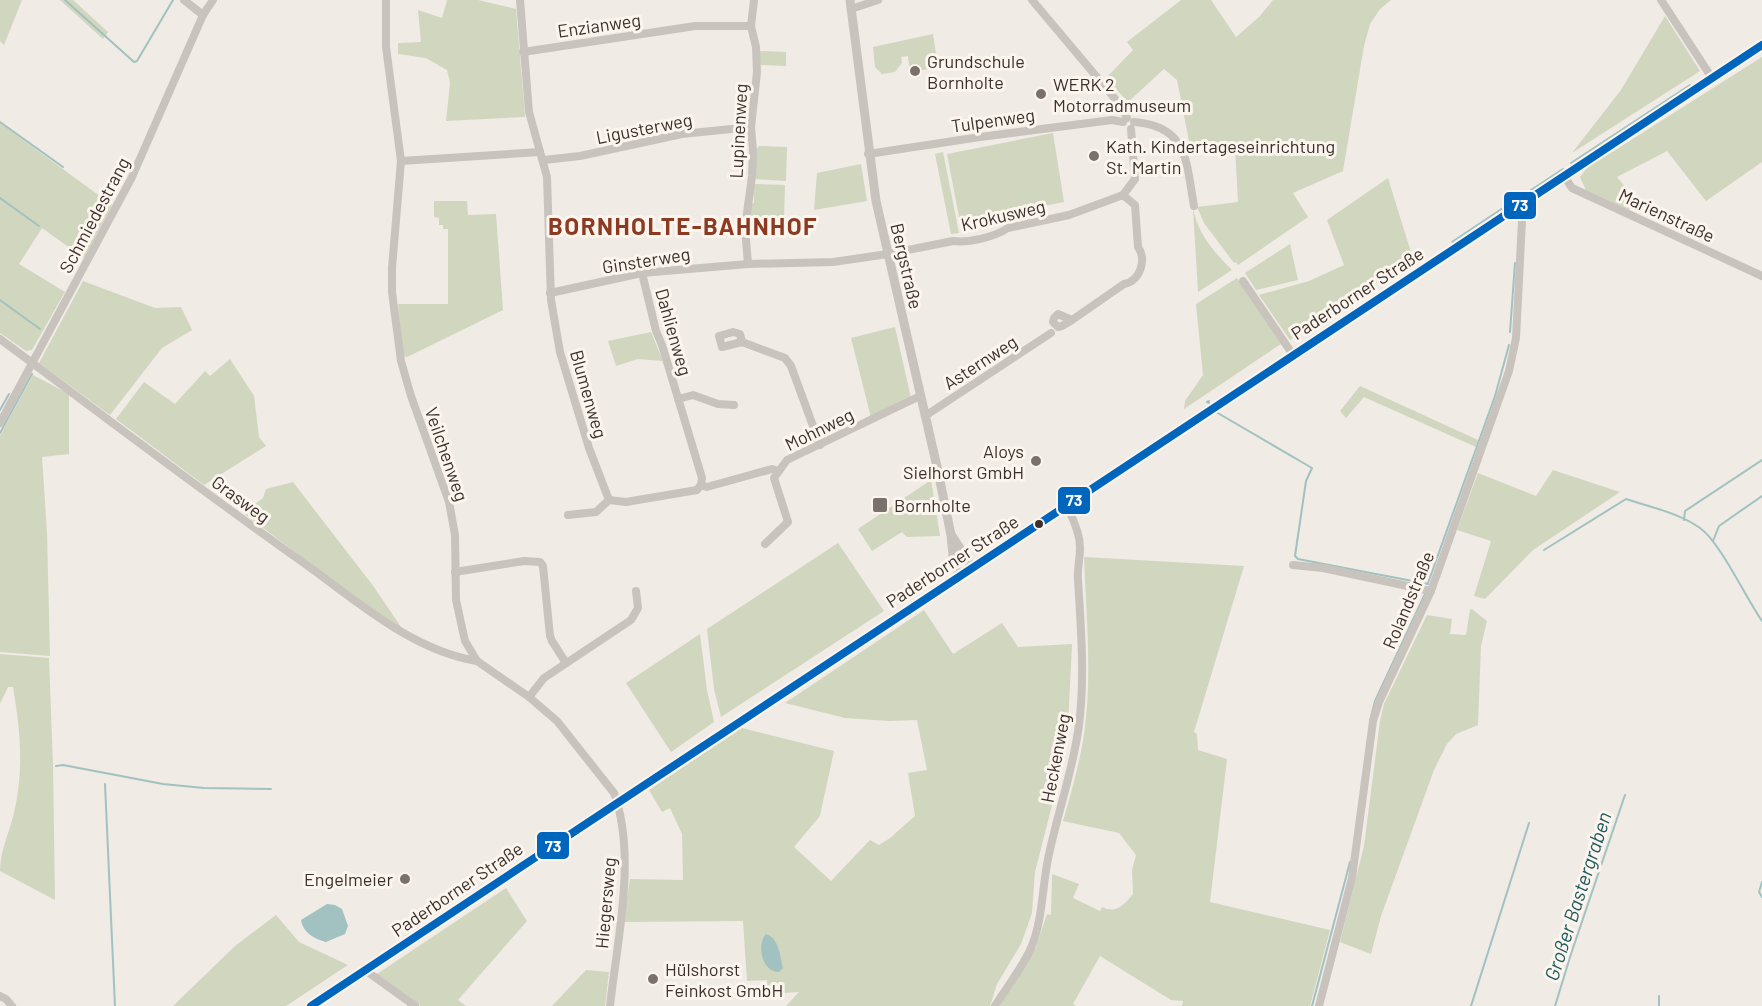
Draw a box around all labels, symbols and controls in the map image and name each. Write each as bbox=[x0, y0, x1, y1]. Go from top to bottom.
street label: Enzianweg bbox=[556, 8, 642, 42]
place label: Grundschule Bornholte bbox=[927, 50, 1025, 93]
marker: Grundschule Bornholte bbox=[908, 64, 922, 78]
place label: WERK 2 Motorradmuseum bbox=[1053, 73, 1191, 116]
street label: Lupinenweg bbox=[725, 83, 751, 179]
marker: WERK 2 Motorradmuseum bbox=[1034, 87, 1048, 101]
street label: Tulpenweg bbox=[950, 103, 1036, 137]
street label: Ligusterweg bbox=[594, 108, 694, 148]
place label: Kath. Kindertageseinrichtung St. Martin bbox=[1106, 135, 1335, 178]
marker: Kath. Kindertageseinrichtung St. Martin bbox=[1087, 149, 1101, 163]
street label: Schmiedestrang bbox=[54, 153, 134, 277]
street label: Marienstraße bbox=[1616, 183, 1718, 247]
line badge: 73 bbox=[1503, 191, 1537, 220]
street label: Krokusweg bbox=[959, 195, 1047, 235]
text: 73 bbox=[1512, 195, 1528, 214]
district label: BORNHOLTE-BAHNHOF bbox=[548, 211, 818, 240]
street label: Bergstraße bbox=[886, 221, 928, 311]
street label: Ginsterweg bbox=[600, 242, 692, 278]
street label: Paderborner Straße bbox=[1287, 242, 1427, 344]
street label: Dahlienweg bbox=[651, 286, 697, 378]
street label: Asternweg bbox=[939, 330, 1021, 394]
street label: Blumenweg bbox=[566, 347, 612, 441]
street label: Mohnweg bbox=[781, 403, 857, 455]
street label: Veilchenweg bbox=[421, 404, 473, 504]
place label: Aloys Sielhorst GmbH bbox=[903, 440, 1024, 483]
marker: Aloys Sielhorst GmbH bbox=[1029, 454, 1043, 468]
street label: Grasweg bbox=[208, 470, 274, 528]
line badge: 73 bbox=[1057, 486, 1091, 515]
text: 73 bbox=[1066, 490, 1082, 509]
place label: Bornholte bbox=[894, 494, 971, 516]
marker: Bornholte bbox=[871, 496, 889, 514]
street label: Paderborner Straße bbox=[882, 510, 1022, 612]
unlabelled marker bbox=[1033, 518, 1045, 530]
street label: Rolandstraße bbox=[1378, 548, 1438, 652]
street label: Heckenweg bbox=[1036, 712, 1074, 804]
water label: Großer Bastergraben bbox=[1538, 809, 1616, 983]
line badge: 73 bbox=[536, 831, 570, 860]
text: 73 bbox=[545, 836, 561, 855]
street label: Paderborner Straße bbox=[387, 837, 527, 941]
street label: Hiegersweg bbox=[590, 856, 620, 950]
place label: Engelmeier bbox=[304, 868, 393, 890]
marker: Engelmeier bbox=[398, 872, 412, 886]
place label: Hülshorst Feinkost GmbH bbox=[665, 958, 783, 1001]
marker: Hülshorst Feinkost GmbH bbox=[646, 972, 660, 986]

